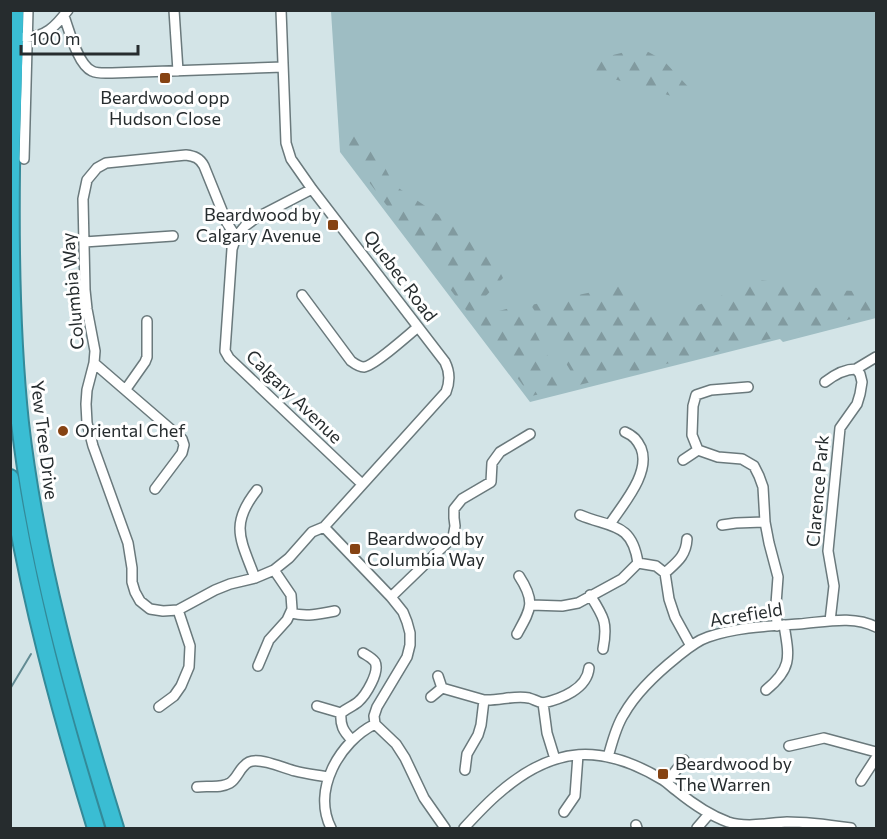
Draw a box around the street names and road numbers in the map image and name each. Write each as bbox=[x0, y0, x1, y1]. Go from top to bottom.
street label: Quebec Road bbox=[359, 225, 442, 325]
street label: Columbia Way bbox=[56, 232, 88, 351]
street label: Calgary Avenue bbox=[242, 345, 347, 448]
street label: Yew Tree Drive bbox=[27, 379, 63, 501]
street label: Clarence Park bbox=[801, 434, 833, 548]
street label: Acrefield bbox=[708, 597, 784, 631]

